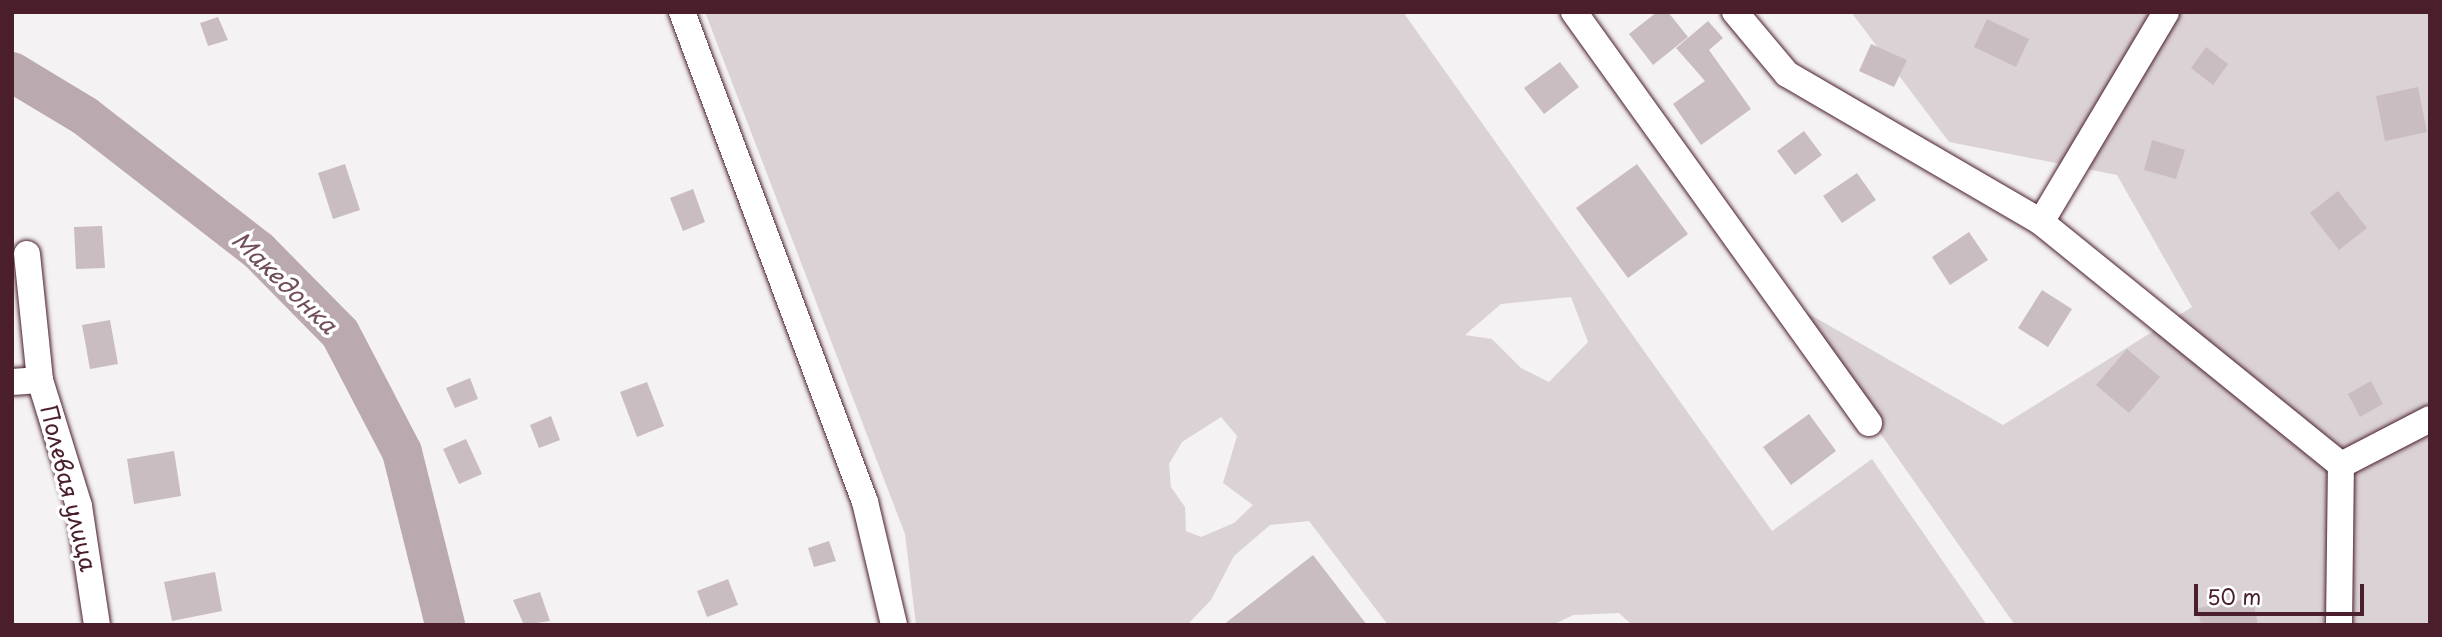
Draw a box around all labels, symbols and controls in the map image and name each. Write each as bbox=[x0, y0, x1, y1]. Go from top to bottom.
water label: Македонка bbox=[227, 225, 343, 339]
street label: Полевая улица bbox=[35, 402, 103, 574]
scale bar bbox=[2197, 570, 2367, 614]
text: 50 m bbox=[2207, 580, 2261, 612]

